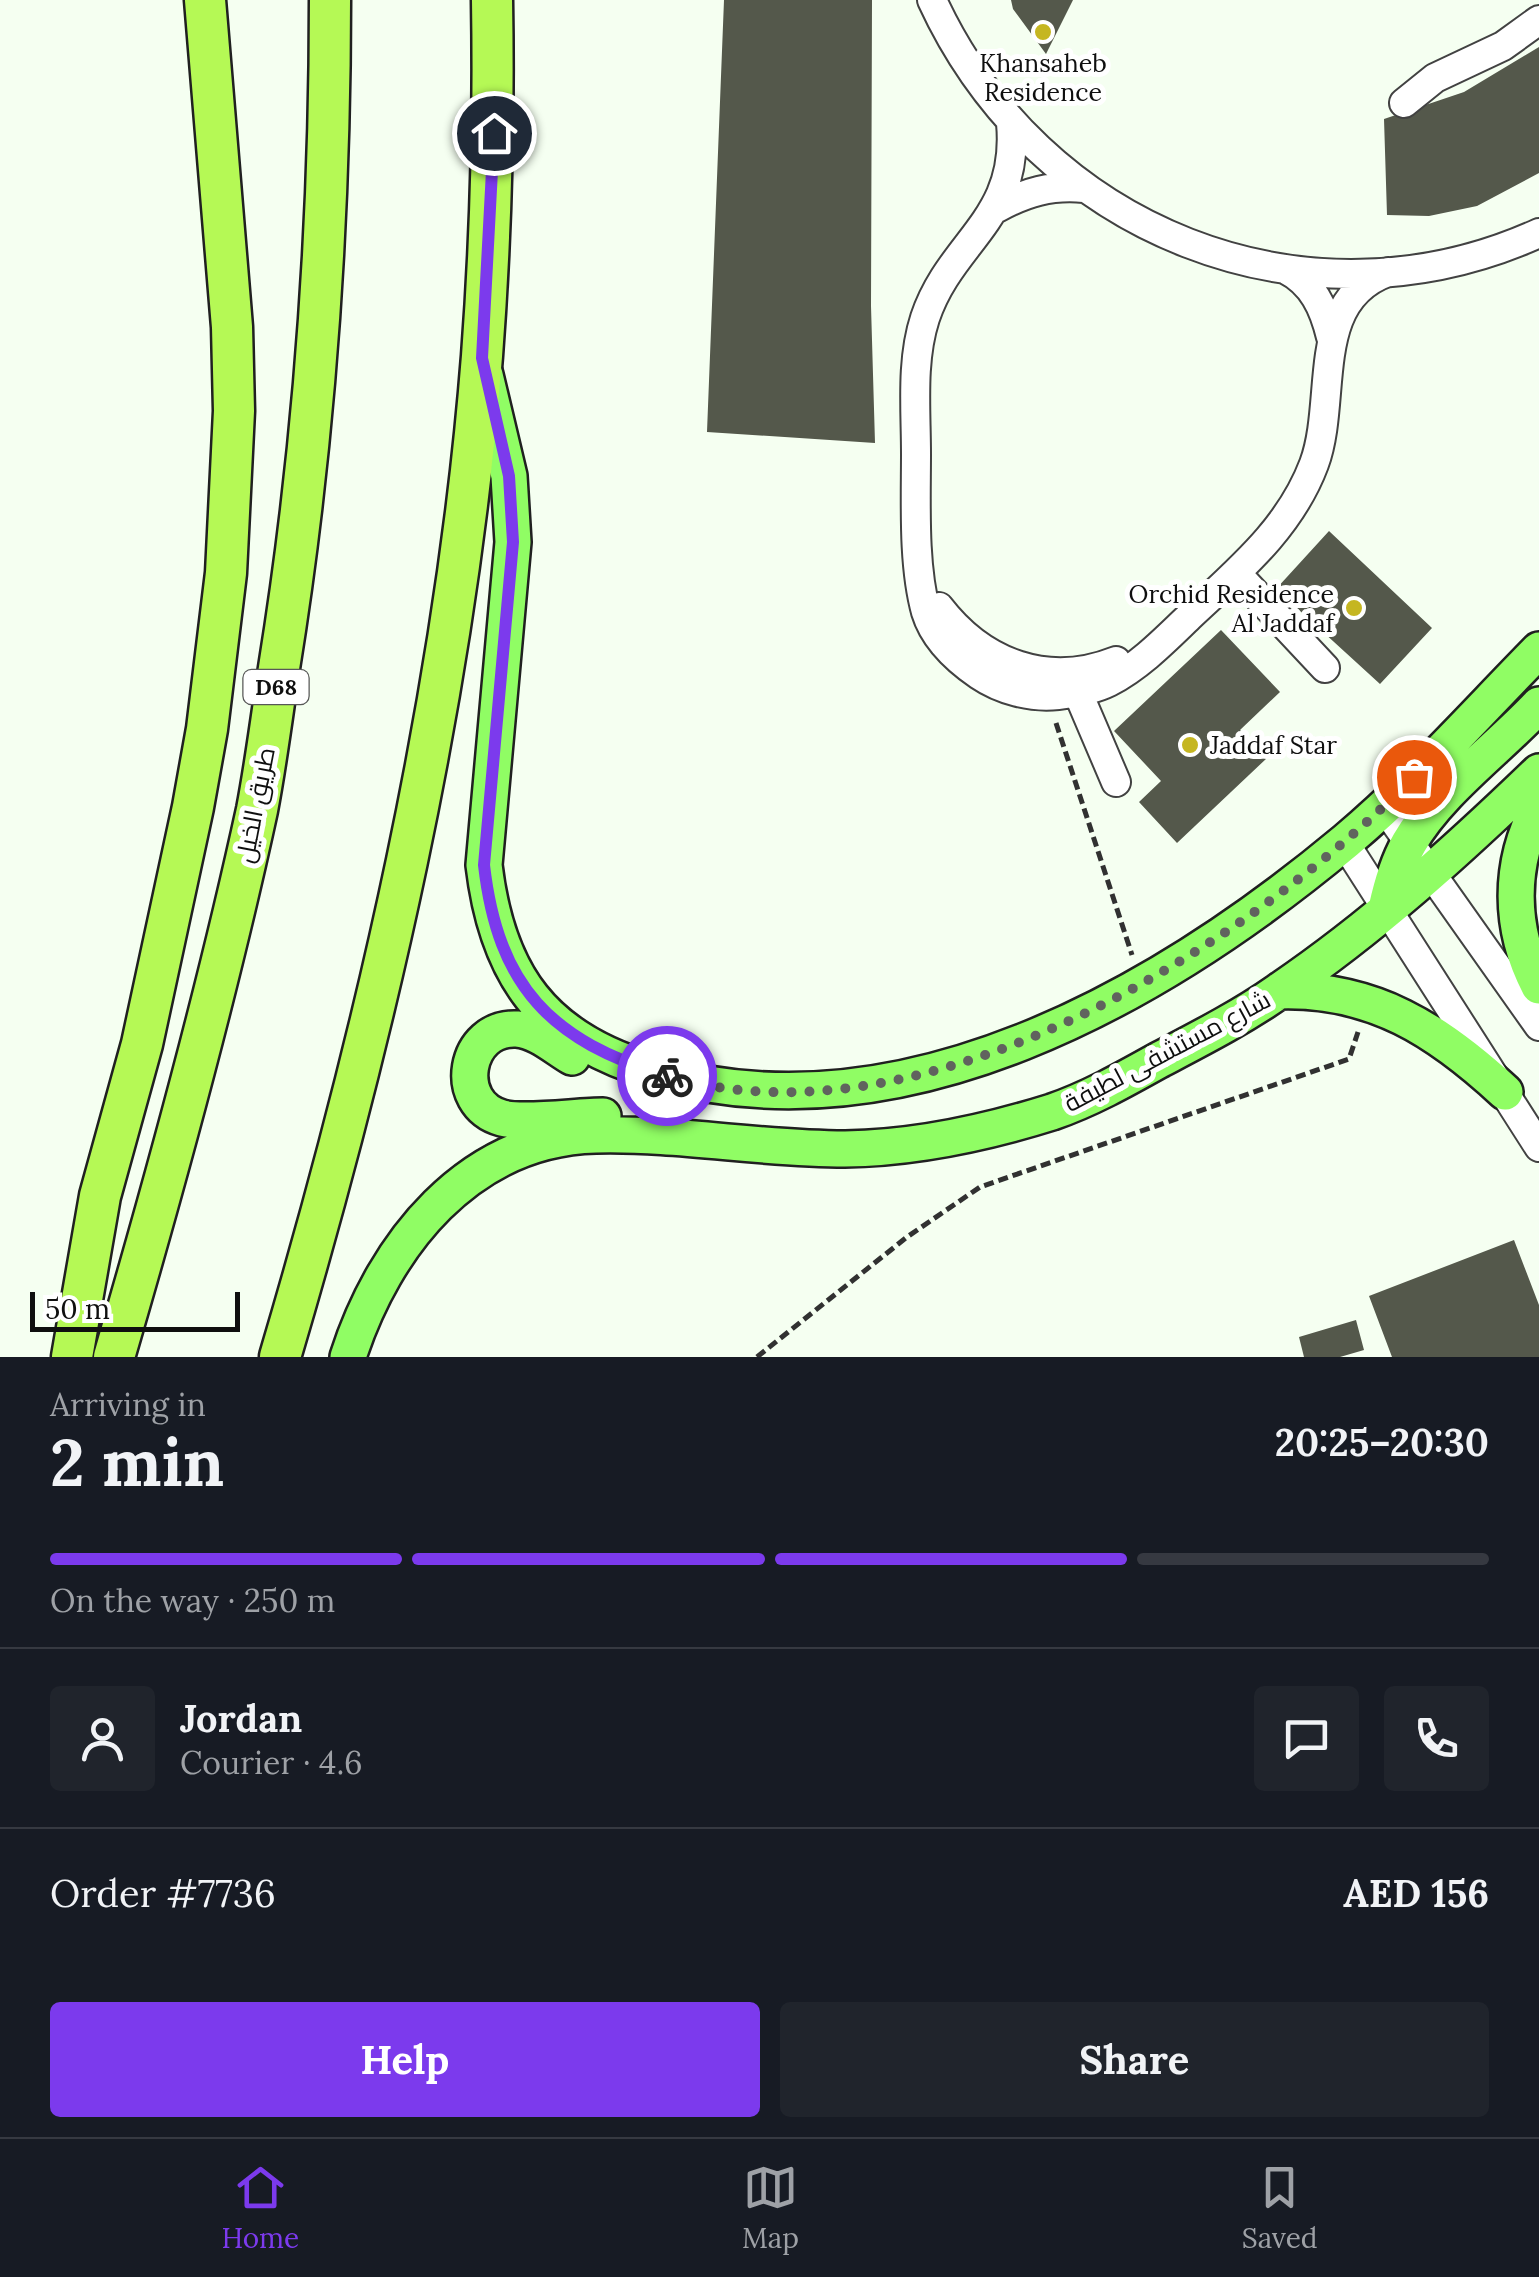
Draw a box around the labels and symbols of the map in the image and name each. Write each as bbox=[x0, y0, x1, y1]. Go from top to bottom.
marker: Khansaheb Residence bbox=[1032, 21, 1054, 43]
place label: Khansaheb Residence bbox=[979, 47, 1107, 108]
pin bbox=[452, 91, 537, 176]
place label: Orchid Residence Al Jaddaf bbox=[1129, 578, 1336, 639]
marker: Orchid Residence Al Jaddaf bbox=[1343, 597, 1365, 619]
road number: D68 bbox=[244, 670, 308, 704]
place label: Jaddaf Star bbox=[1209, 729, 1337, 761]
marker: Jaddaf Star bbox=[1179, 734, 1201, 756]
pin bbox=[1372, 735, 1457, 820]
street label: طريق الخيل bbox=[228, 744, 282, 866]
street label: شارع مستشفى لطيفة bbox=[1058, 983, 1276, 1120]
courier bbox=[617, 1026, 717, 1126]
scale bar bbox=[30, 1287, 240, 1332]

